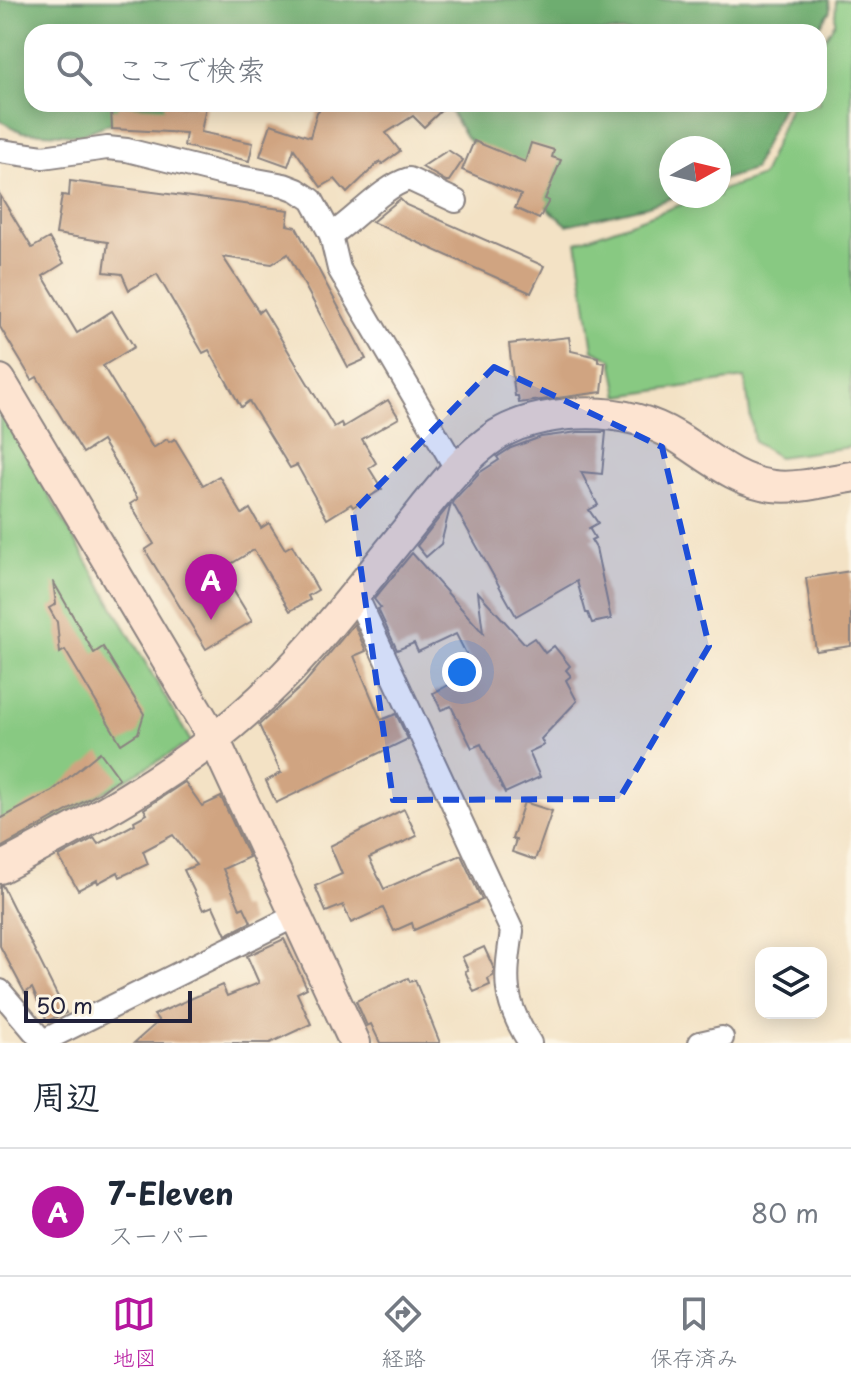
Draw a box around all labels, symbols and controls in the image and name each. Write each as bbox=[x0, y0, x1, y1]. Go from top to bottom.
search box bbox=[24, 24, 827, 112]
icon: search bbox=[52, 46, 96, 90]
text: ここで検索 bbox=[116, 46, 266, 91]
north arrow bbox=[659, 136, 731, 208]
pin: A bbox=[185, 554, 237, 620]
your location bbox=[442, 652, 482, 692]
map controls bbox=[755, 947, 827, 1019]
button: layers bbox=[755, 947, 827, 1019]
scale bar bbox=[24, 987, 192, 1023]
text: 50 m bbox=[36, 988, 93, 1021]
text: 周辺 bbox=[32, 1069, 100, 1121]
text: 7-Eleven bbox=[108, 1170, 234, 1215]
text: A bbox=[48, 1193, 68, 1232]
text: 80 m bbox=[751, 1193, 819, 1232]
text: スーパー bbox=[108, 1215, 211, 1254]
tab: 地図 bbox=[112, 1292, 157, 1373]
tab: 経路 bbox=[381, 1292, 426, 1373]
tab: 保存済み bbox=[650, 1292, 739, 1373]

